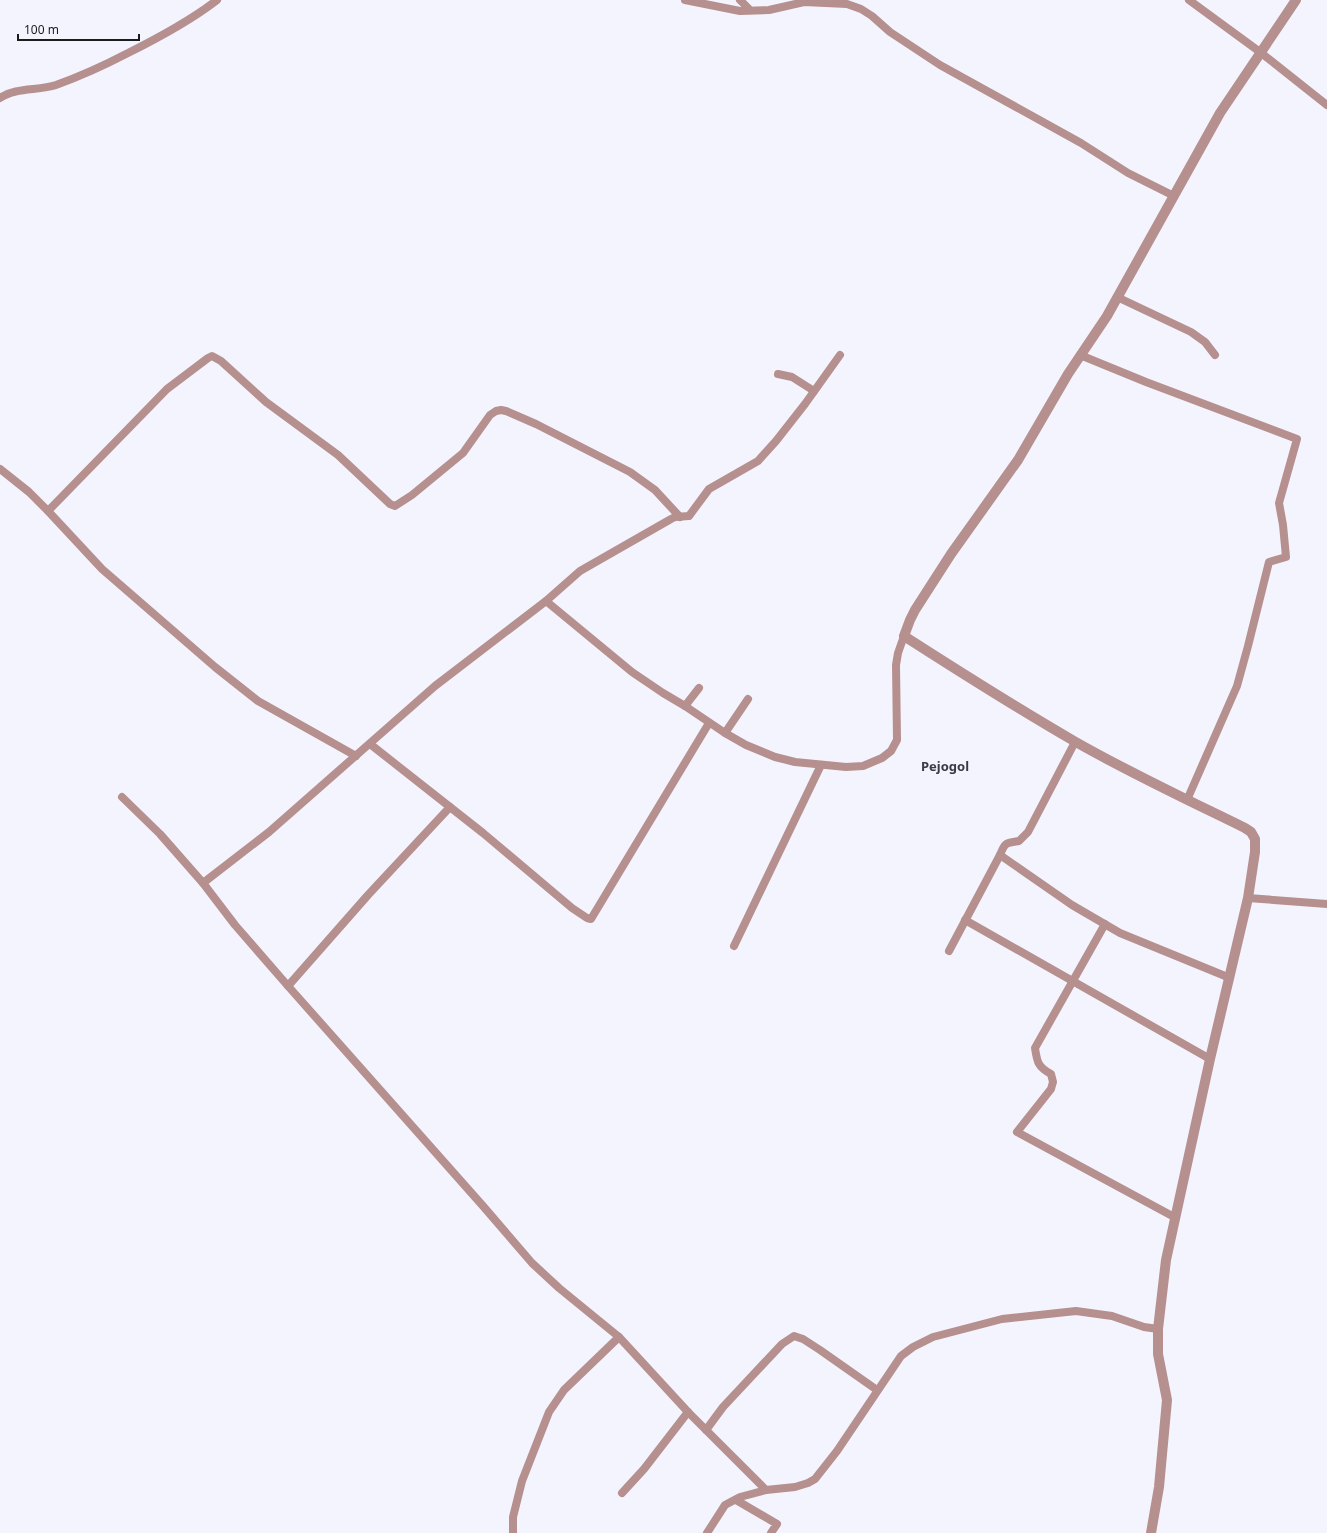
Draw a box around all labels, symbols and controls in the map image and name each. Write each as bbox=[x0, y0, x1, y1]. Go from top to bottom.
scale bar bbox=[18, 16, 139, 42]
text: 100 m bbox=[24, 21, 59, 38]
district label: Pejogol bbox=[921, 757, 969, 775]

